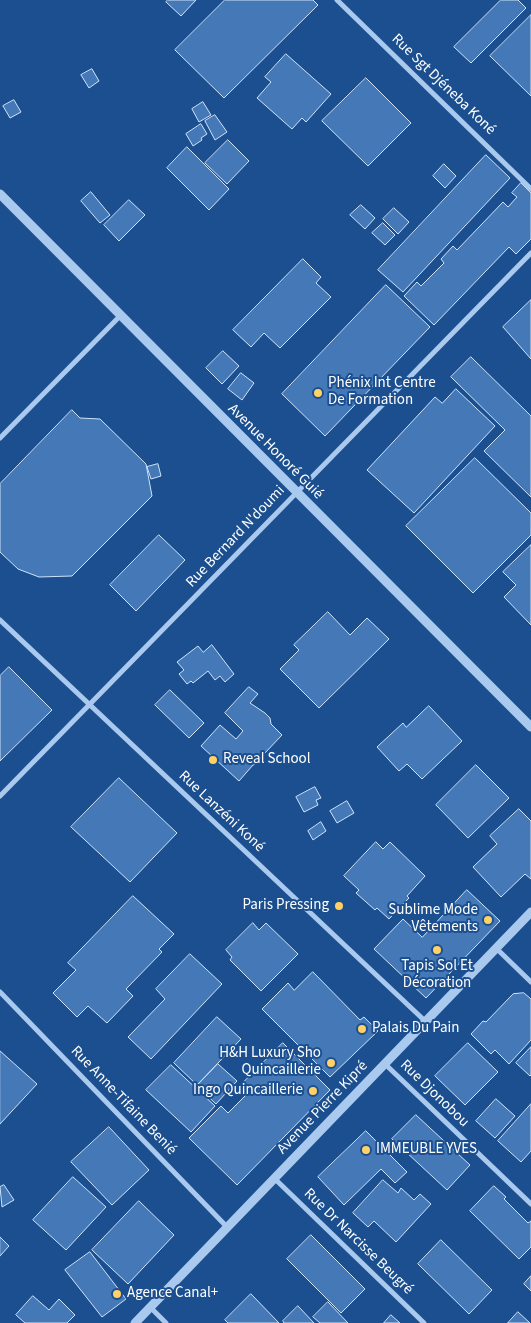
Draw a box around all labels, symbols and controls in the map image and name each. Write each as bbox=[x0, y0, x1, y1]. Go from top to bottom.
street label: Rue Sgt Djéneba Koné bbox=[387, 31, 499, 139]
place label: Phénix Int Centre De Formation bbox=[328, 375, 436, 410]
marker: Phénix Int Centre De Formation bbox=[312, 387, 324, 399]
street label: Avenue Honoré Guié bbox=[224, 401, 326, 503]
street label: Rue Bernard N'doumi bbox=[183, 482, 289, 592]
place label: Reveal School bbox=[223, 751, 311, 769]
marker: Reveal School bbox=[207, 754, 219, 766]
street label: Rue Lanzéni Koné bbox=[174, 768, 268, 856]
place label: Paris Pressing bbox=[242, 897, 329, 915]
marker: Paris Pressing bbox=[333, 900, 345, 912]
place label: Sublime Mode Vêtements bbox=[388, 902, 478, 937]
marker: Sublime Mode Vêtements bbox=[482, 914, 494, 926]
marker: Tapis Sol Et Décoration bbox=[431, 944, 443, 956]
place label: Tapis Sol Et Décoration bbox=[401, 958, 473, 993]
place label: Palais Du Pain bbox=[372, 1020, 459, 1038]
marker: Palais Du Pain bbox=[356, 1023, 368, 1035]
street label: Rue Anne-Tifaine Benié bbox=[66, 1043, 180, 1159]
place label: H&H Luxury Sho Quincaillerie bbox=[219, 1045, 321, 1080]
marker: H&H Luxury Sho Quincaillerie bbox=[325, 1057, 337, 1069]
street label: Rue Djonobou bbox=[396, 1057, 472, 1131]
street label: Avenue Pierre Kipré bbox=[274, 1058, 372, 1158]
place label: Ingo Quincaillerie bbox=[193, 1082, 303, 1100]
marker: Ingo Quincaillerie bbox=[307, 1085, 319, 1097]
place label: IMMEUBLE YVES bbox=[376, 1141, 477, 1159]
marker: IMMEUBLE YVES bbox=[360, 1144, 372, 1156]
street label: Rue Dr Narcisse Beugré bbox=[300, 1185, 416, 1299]
place label: Agence Canal+ bbox=[127, 1285, 218, 1303]
marker: Agence Canal+ bbox=[111, 1288, 123, 1300]

